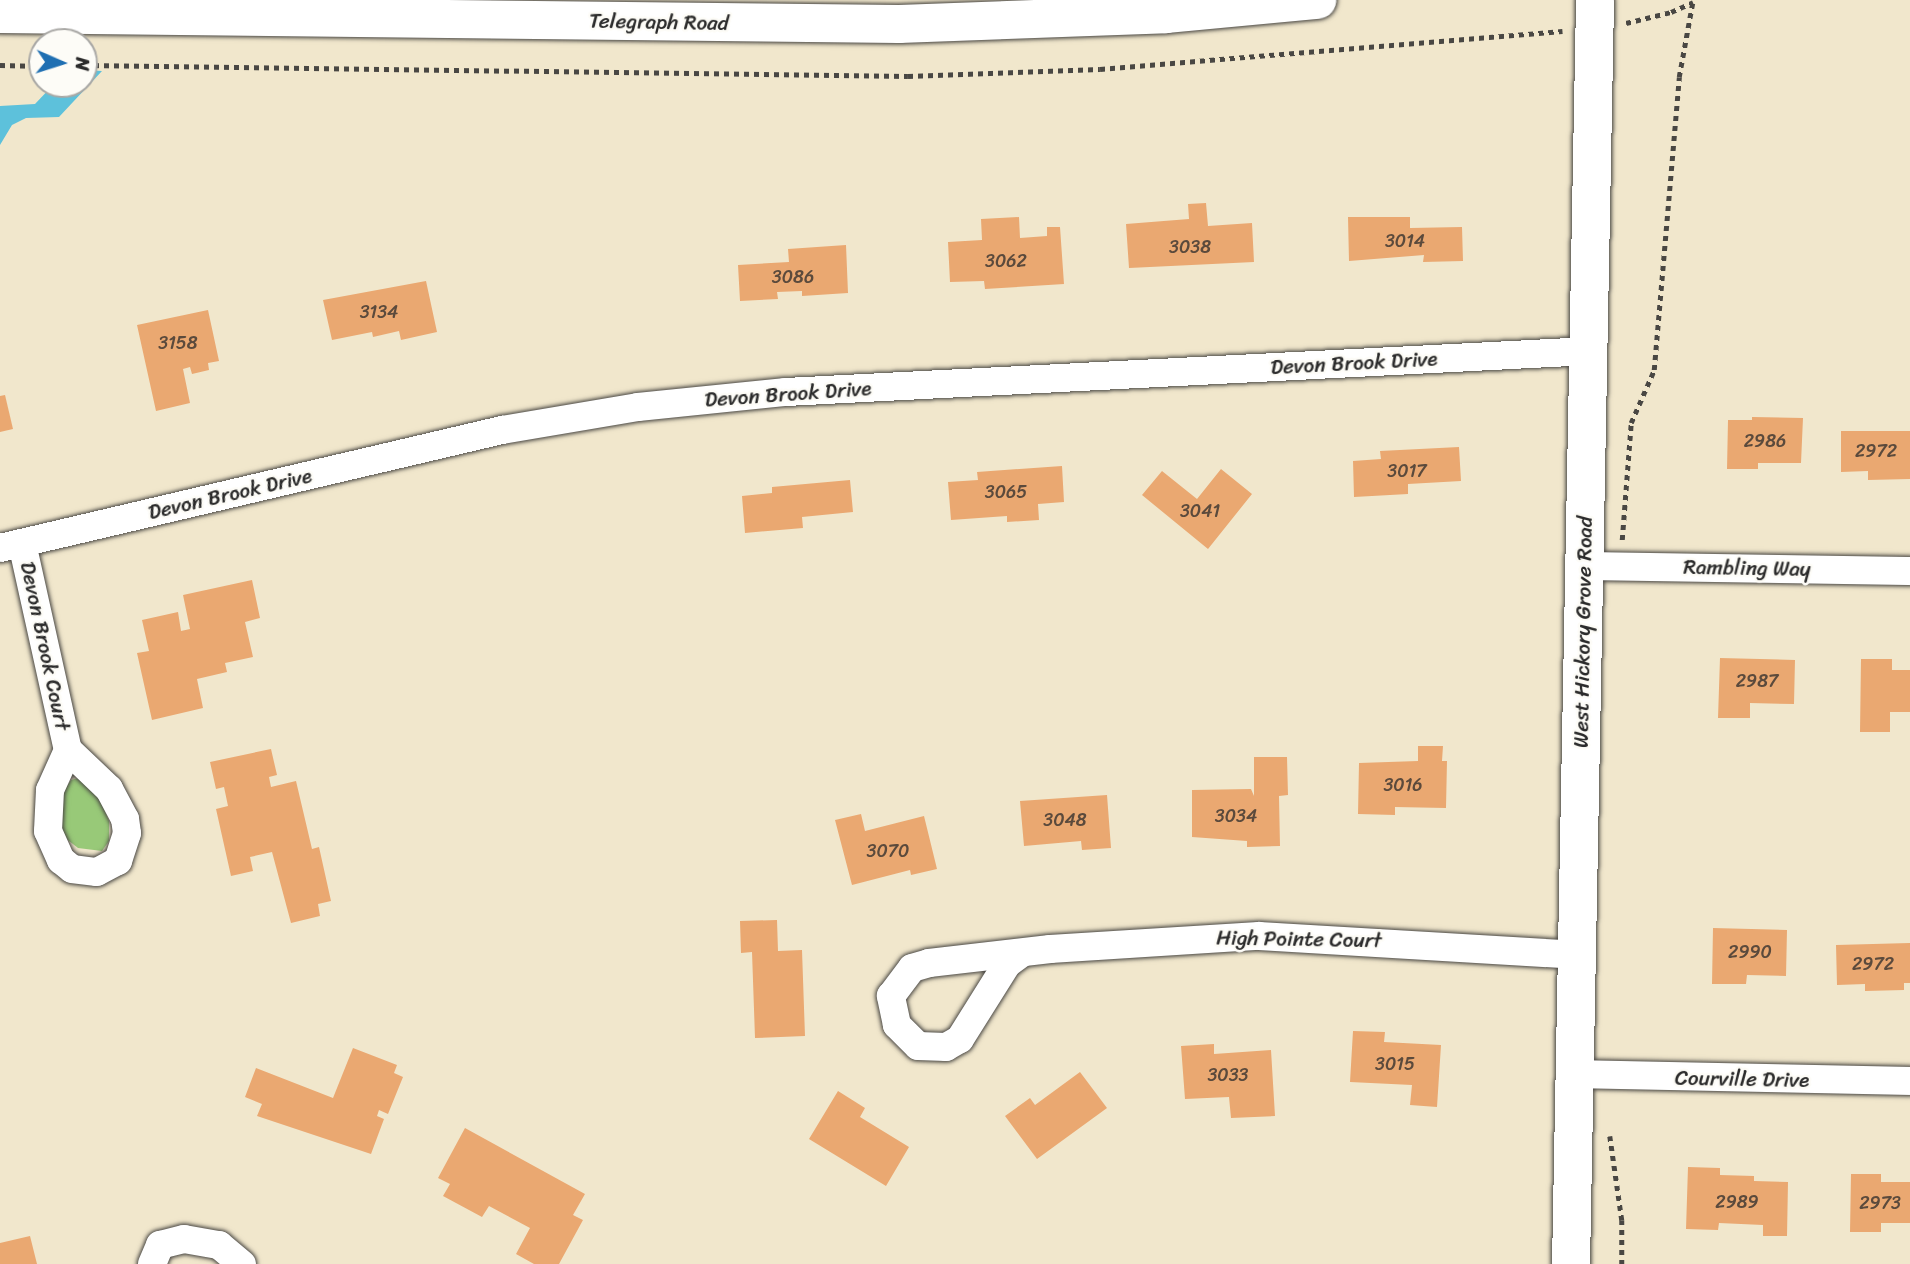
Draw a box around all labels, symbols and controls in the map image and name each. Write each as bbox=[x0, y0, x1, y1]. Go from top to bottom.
street label: Telegraph Road bbox=[589, 8, 729, 36]
north arrow bbox=[28, 28, 98, 98]
text: N bbox=[66, 57, 99, 71]
house number: 3014 bbox=[1385, 230, 1425, 252]
house number: 3038 bbox=[1169, 236, 1211, 258]
house number: 3062 bbox=[985, 250, 1027, 272]
house number: 3086 bbox=[772, 266, 814, 288]
house number: 3134 bbox=[360, 301, 398, 323]
house number: 3158 bbox=[158, 332, 198, 354]
street label: Devon Brook Drive bbox=[1270, 346, 1438, 380]
street label: Devon Brook Drive bbox=[703, 376, 873, 412]
house number: 2986 bbox=[1744, 430, 1786, 452]
house number: 2972 bbox=[1855, 440, 1897, 462]
house number: 3017 bbox=[1387, 460, 1427, 482]
street label: Devon Brook Drive bbox=[145, 463, 315, 525]
house number: 3065 bbox=[985, 481, 1027, 503]
house number: 3041 bbox=[1180, 500, 1220, 522]
street label: West Hickory Grove Road bbox=[1568, 515, 1598, 749]
street label: Rambling Way bbox=[1683, 554, 1811, 582]
street label: Devon Brook Court bbox=[15, 559, 75, 733]
house number: 2987 bbox=[1736, 670, 1778, 692]
house number: 3016 bbox=[1383, 774, 1423, 796]
house number: 3034 bbox=[1215, 805, 1257, 827]
house number: 3048 bbox=[1043, 809, 1087, 831]
house number: 3070 bbox=[867, 840, 909, 862]
street label: High Pointe Court bbox=[1216, 925, 1382, 953]
house number: 2990 bbox=[1728, 941, 1772, 963]
house number: 2972 bbox=[1852, 953, 1894, 975]
house number: 3015 bbox=[1375, 1053, 1415, 1075]
house number: 3033 bbox=[1207, 1064, 1249, 1086]
street label: Courville Drive bbox=[1674, 1065, 1810, 1093]
house number: 2989 bbox=[1715, 1191, 1759, 1213]
house number: 2973 bbox=[1859, 1192, 1901, 1214]

